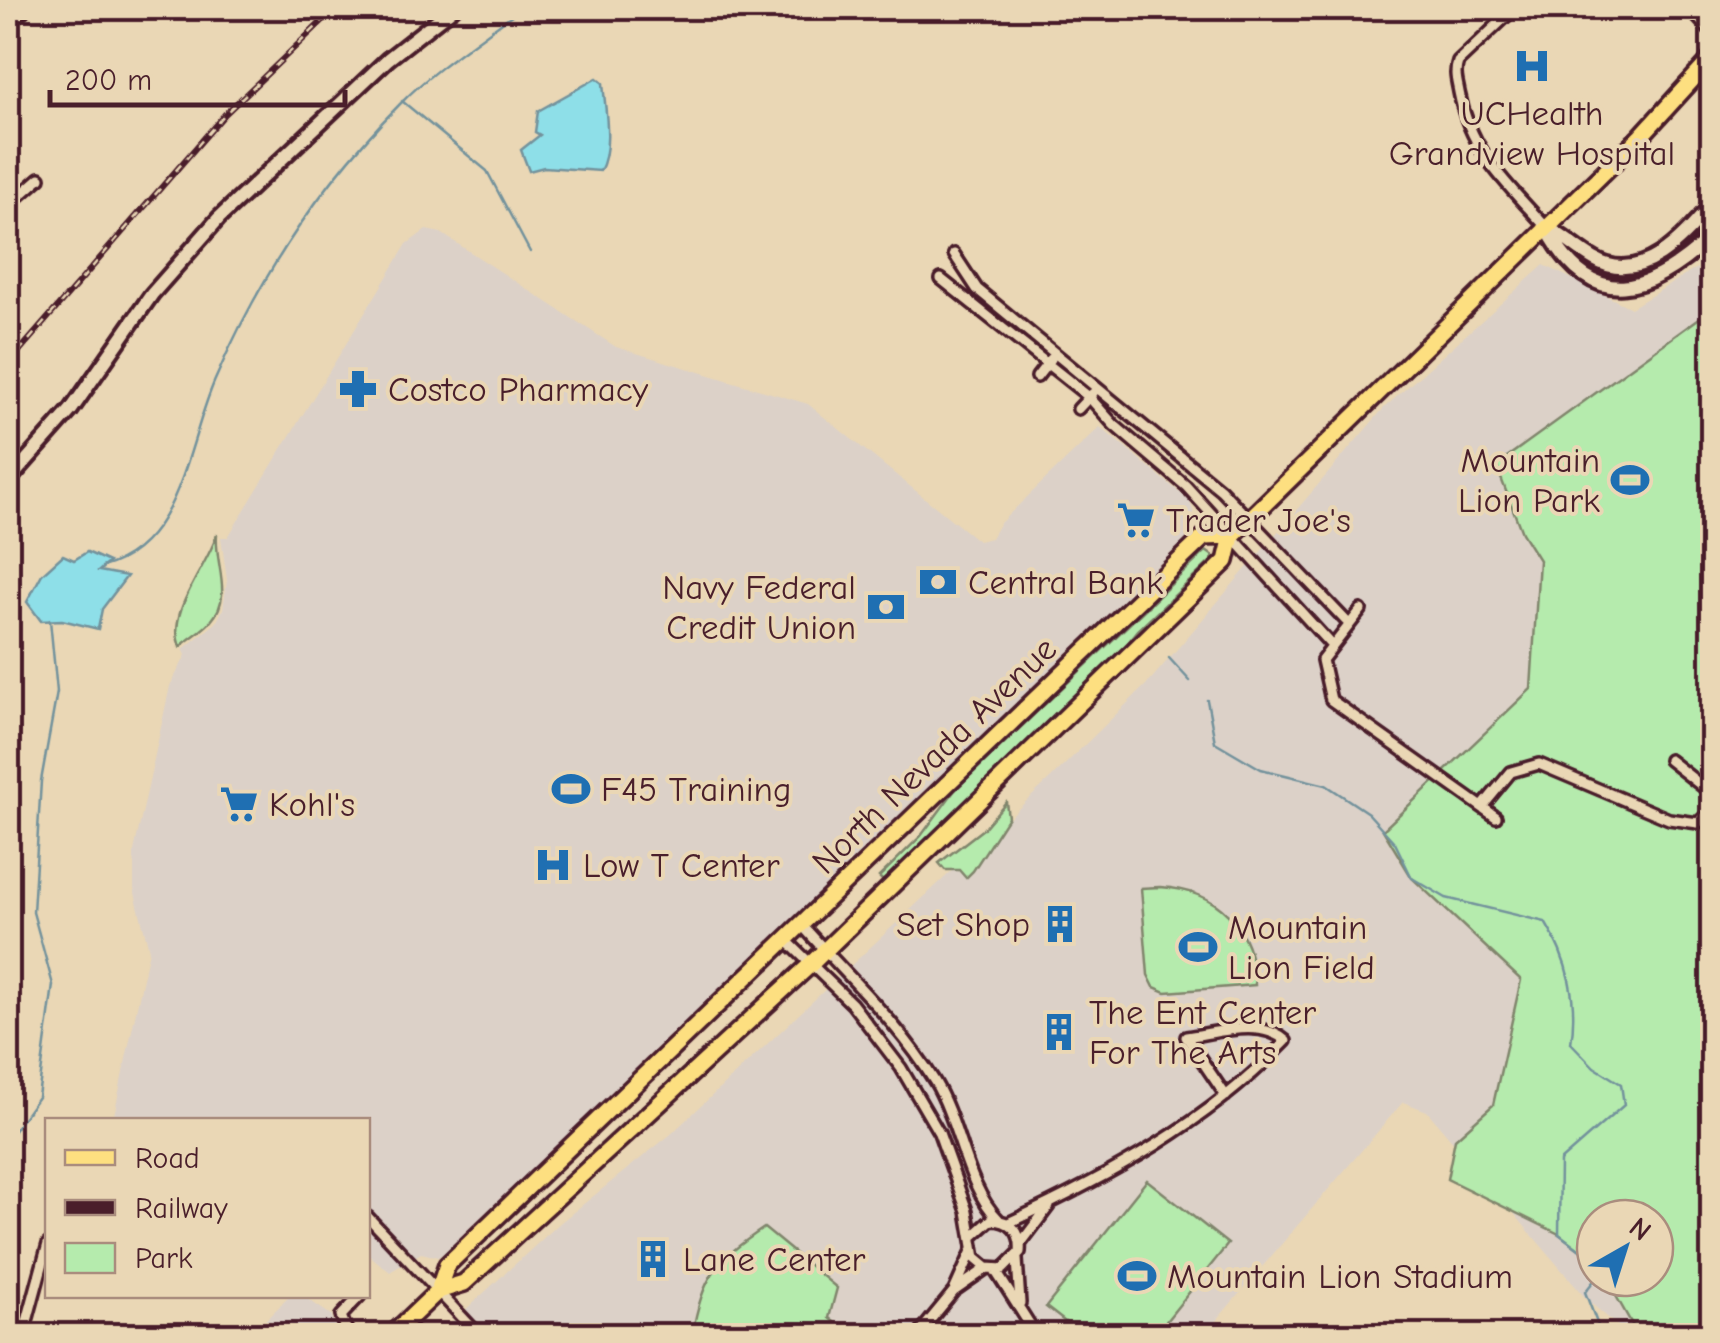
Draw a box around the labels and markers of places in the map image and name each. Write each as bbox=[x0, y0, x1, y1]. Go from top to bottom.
hospital icon: UCHealth Grandview Hospital bbox=[1511, 45, 1553, 87]
place label: UCHealth Grandview Hospital bbox=[1389, 93, 1675, 174]
pharmacy icon: Costco Pharmacy bbox=[337, 368, 379, 410]
place label: Costco Pharmacy bbox=[388, 369, 649, 410]
place label: Mountain Lion Park bbox=[1458, 440, 1600, 521]
sports icon: Mountain Lion Park bbox=[1609, 459, 1651, 501]
supermarket icon: Trader Joe's bbox=[1115, 499, 1157, 541]
place label: Trader Joe's bbox=[1166, 500, 1351, 541]
bank icon: Central Bank bbox=[917, 561, 959, 603]
place label: Central Bank bbox=[968, 562, 1163, 603]
place label: Navy Federal Credit Union bbox=[662, 567, 856, 648]
bank icon: Navy Federal Credit Union bbox=[865, 586, 907, 628]
sports icon: F45 Training bbox=[550, 768, 592, 810]
place label: F45 Training bbox=[601, 769, 792, 810]
supermarket icon: Kohl's bbox=[218, 783, 260, 825]
place label: Kohl's bbox=[269, 784, 355, 825]
hospital icon: Low T Center bbox=[532, 844, 574, 886]
place label: Low T Center bbox=[583, 845, 780, 886]
building icon: Set Shop bbox=[1039, 903, 1081, 945]
place label: Set Shop bbox=[896, 904, 1030, 945]
place label: Mountain Lion Field bbox=[1228, 907, 1375, 988]
sports icon: Mountain Lion Field bbox=[1177, 926, 1219, 968]
place label: The Ent Center For The Arts bbox=[1089, 992, 1316, 1073]
building icon: The Ent Center For The Arts bbox=[1038, 1011, 1080, 1053]
building icon: Lane Center bbox=[632, 1238, 674, 1280]
place label: Lane Center bbox=[683, 1239, 865, 1280]
sports icon: Mountain Lion Stadium bbox=[1116, 1255, 1158, 1297]
place label: Mountain Lion Stadium bbox=[1167, 1256, 1513, 1297]

